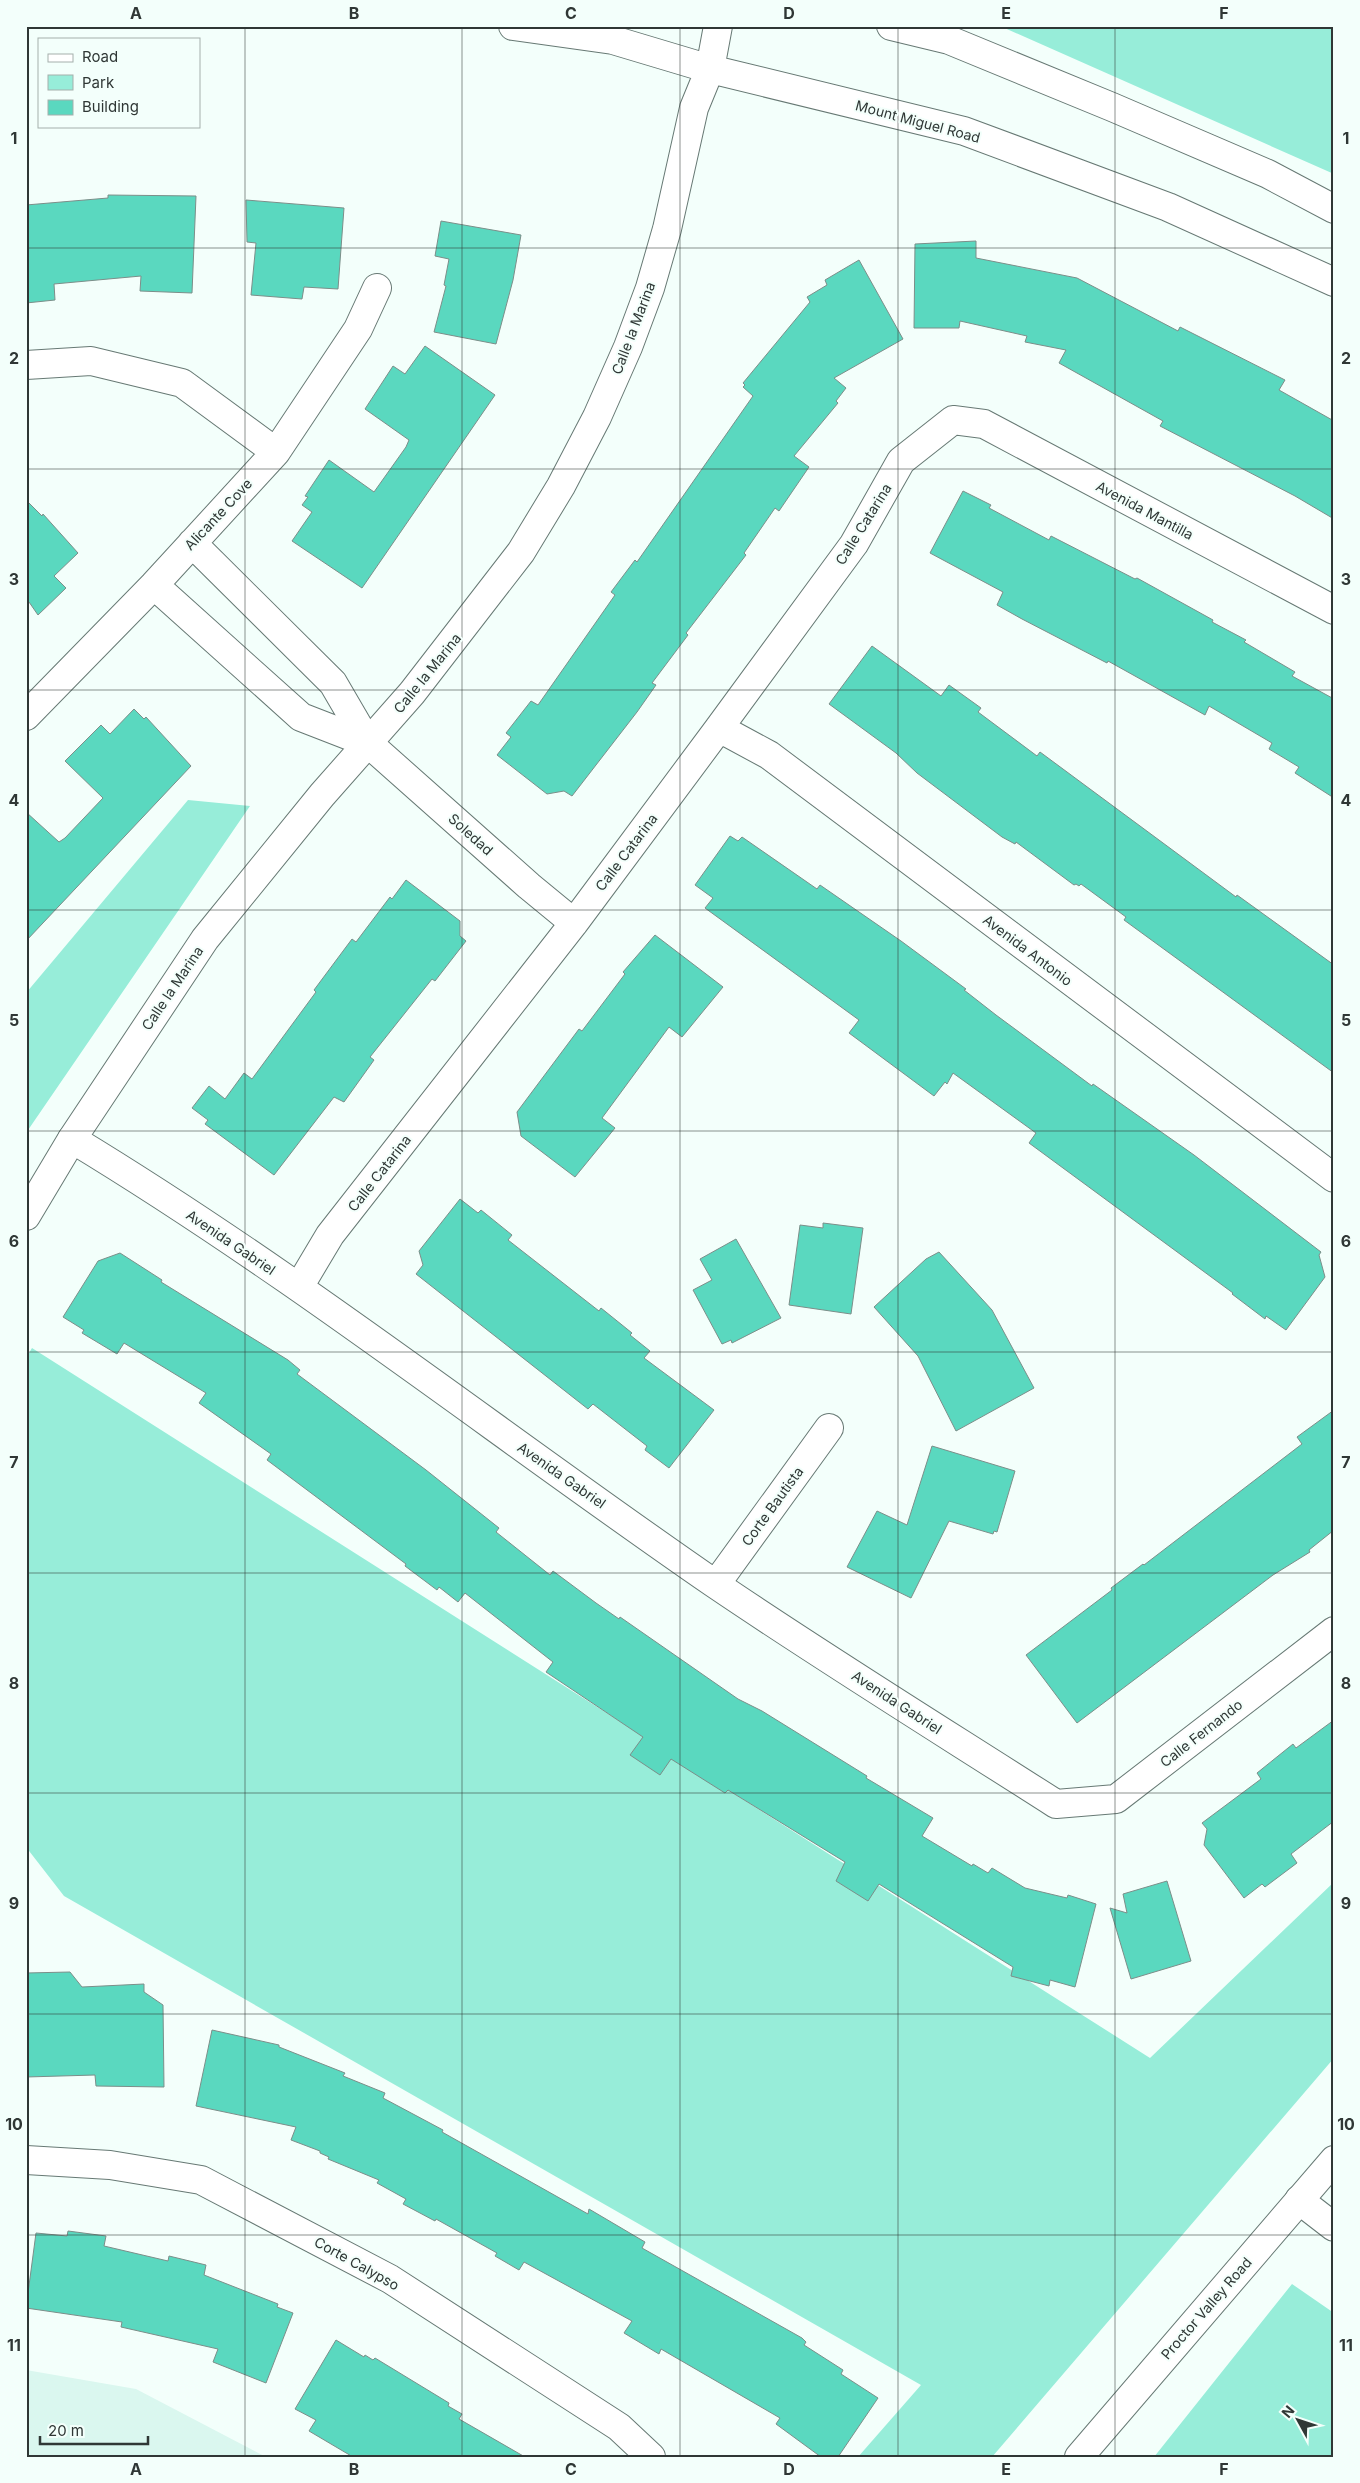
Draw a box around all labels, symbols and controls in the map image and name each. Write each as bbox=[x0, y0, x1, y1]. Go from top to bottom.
text: A bbox=[130, 3, 142, 23]
text: B bbox=[349, 3, 359, 23]
text: C bbox=[565, 3, 577, 23]
text: D bbox=[783, 3, 795, 23]
text: E bbox=[1001, 3, 1011, 23]
text: F bbox=[1219, 3, 1229, 23]
legend bbox=[38, 38, 200, 128]
text: Road bbox=[82, 47, 118, 66]
text: Park bbox=[82, 73, 115, 92]
street label: Mount Miguel Road bbox=[854, 96, 982, 146]
text: Building bbox=[82, 97, 139, 116]
text: 1 bbox=[11, 128, 17, 148]
text: 1 bbox=[1343, 128, 1349, 148]
street label: Calle la Marina bbox=[608, 279, 658, 377]
text: 2 bbox=[9, 348, 19, 368]
text: 2 bbox=[1341, 348, 1351, 368]
street label: Alicante Cove bbox=[181, 475, 255, 553]
street label: Avenida Mantilla bbox=[1093, 477, 1197, 543]
street label: Calle Catarina bbox=[831, 480, 895, 568]
text: 3 bbox=[9, 569, 19, 589]
text: 3 bbox=[1341, 569, 1351, 589]
street label: Calle la Marina bbox=[390, 630, 464, 716]
text: 4 bbox=[9, 790, 20, 810]
text: 4 bbox=[1341, 790, 1352, 810]
street label: Soledad bbox=[445, 810, 497, 858]
street label: Calle Catarina bbox=[591, 810, 661, 894]
street label: Avenida Antonio bbox=[980, 911, 1076, 989]
street label: Calle la Marina bbox=[138, 943, 206, 1033]
text: 5 bbox=[9, 1010, 19, 1030]
text: 5 bbox=[1341, 1010, 1351, 1030]
street label: Calle Catarina bbox=[344, 1131, 414, 1215]
street label: Avenida Gabriel bbox=[183, 1206, 279, 1278]
text: 6 bbox=[9, 1231, 19, 1251]
text: 6 bbox=[1341, 1231, 1351, 1251]
street label: Avenida Gabriel bbox=[515, 1438, 609, 1512]
text: 7 bbox=[9, 1452, 19, 1472]
text: 7 bbox=[1341, 1452, 1351, 1472]
street label: Corte Bautista bbox=[738, 1463, 806, 1549]
street label: Avenida Gabriel bbox=[849, 1667, 945, 1737]
text: 8 bbox=[9, 1673, 19, 1693]
text: 8 bbox=[1341, 1673, 1351, 1693]
street label: Calle Fernando bbox=[1156, 1696, 1246, 1770]
text: 9 bbox=[9, 1893, 19, 1913]
text: 9 bbox=[1341, 1893, 1351, 1913]
text: 10 bbox=[5, 2114, 23, 2134]
text: 10 bbox=[1337, 2114, 1355, 2134]
street label: Corte Calypso bbox=[312, 2233, 402, 2293]
street label: Proctor Valley Road bbox=[1157, 2254, 1255, 2362]
text: 11 bbox=[7, 2335, 21, 2355]
text: 11 bbox=[1339, 2335, 1353, 2355]
north arrow bbox=[1272, 2396, 1322, 2446]
text: N bbox=[1278, 2402, 1298, 2421]
scale bar bbox=[40, 2413, 148, 2445]
text: 20 m bbox=[48, 2421, 84, 2440]
text: A bbox=[130, 2459, 142, 2479]
text: B bbox=[349, 2459, 359, 2479]
text: C bbox=[565, 2459, 577, 2479]
text: D bbox=[783, 2459, 795, 2479]
text: E bbox=[1001, 2459, 1011, 2479]
text: F bbox=[1219, 2459, 1229, 2479]

